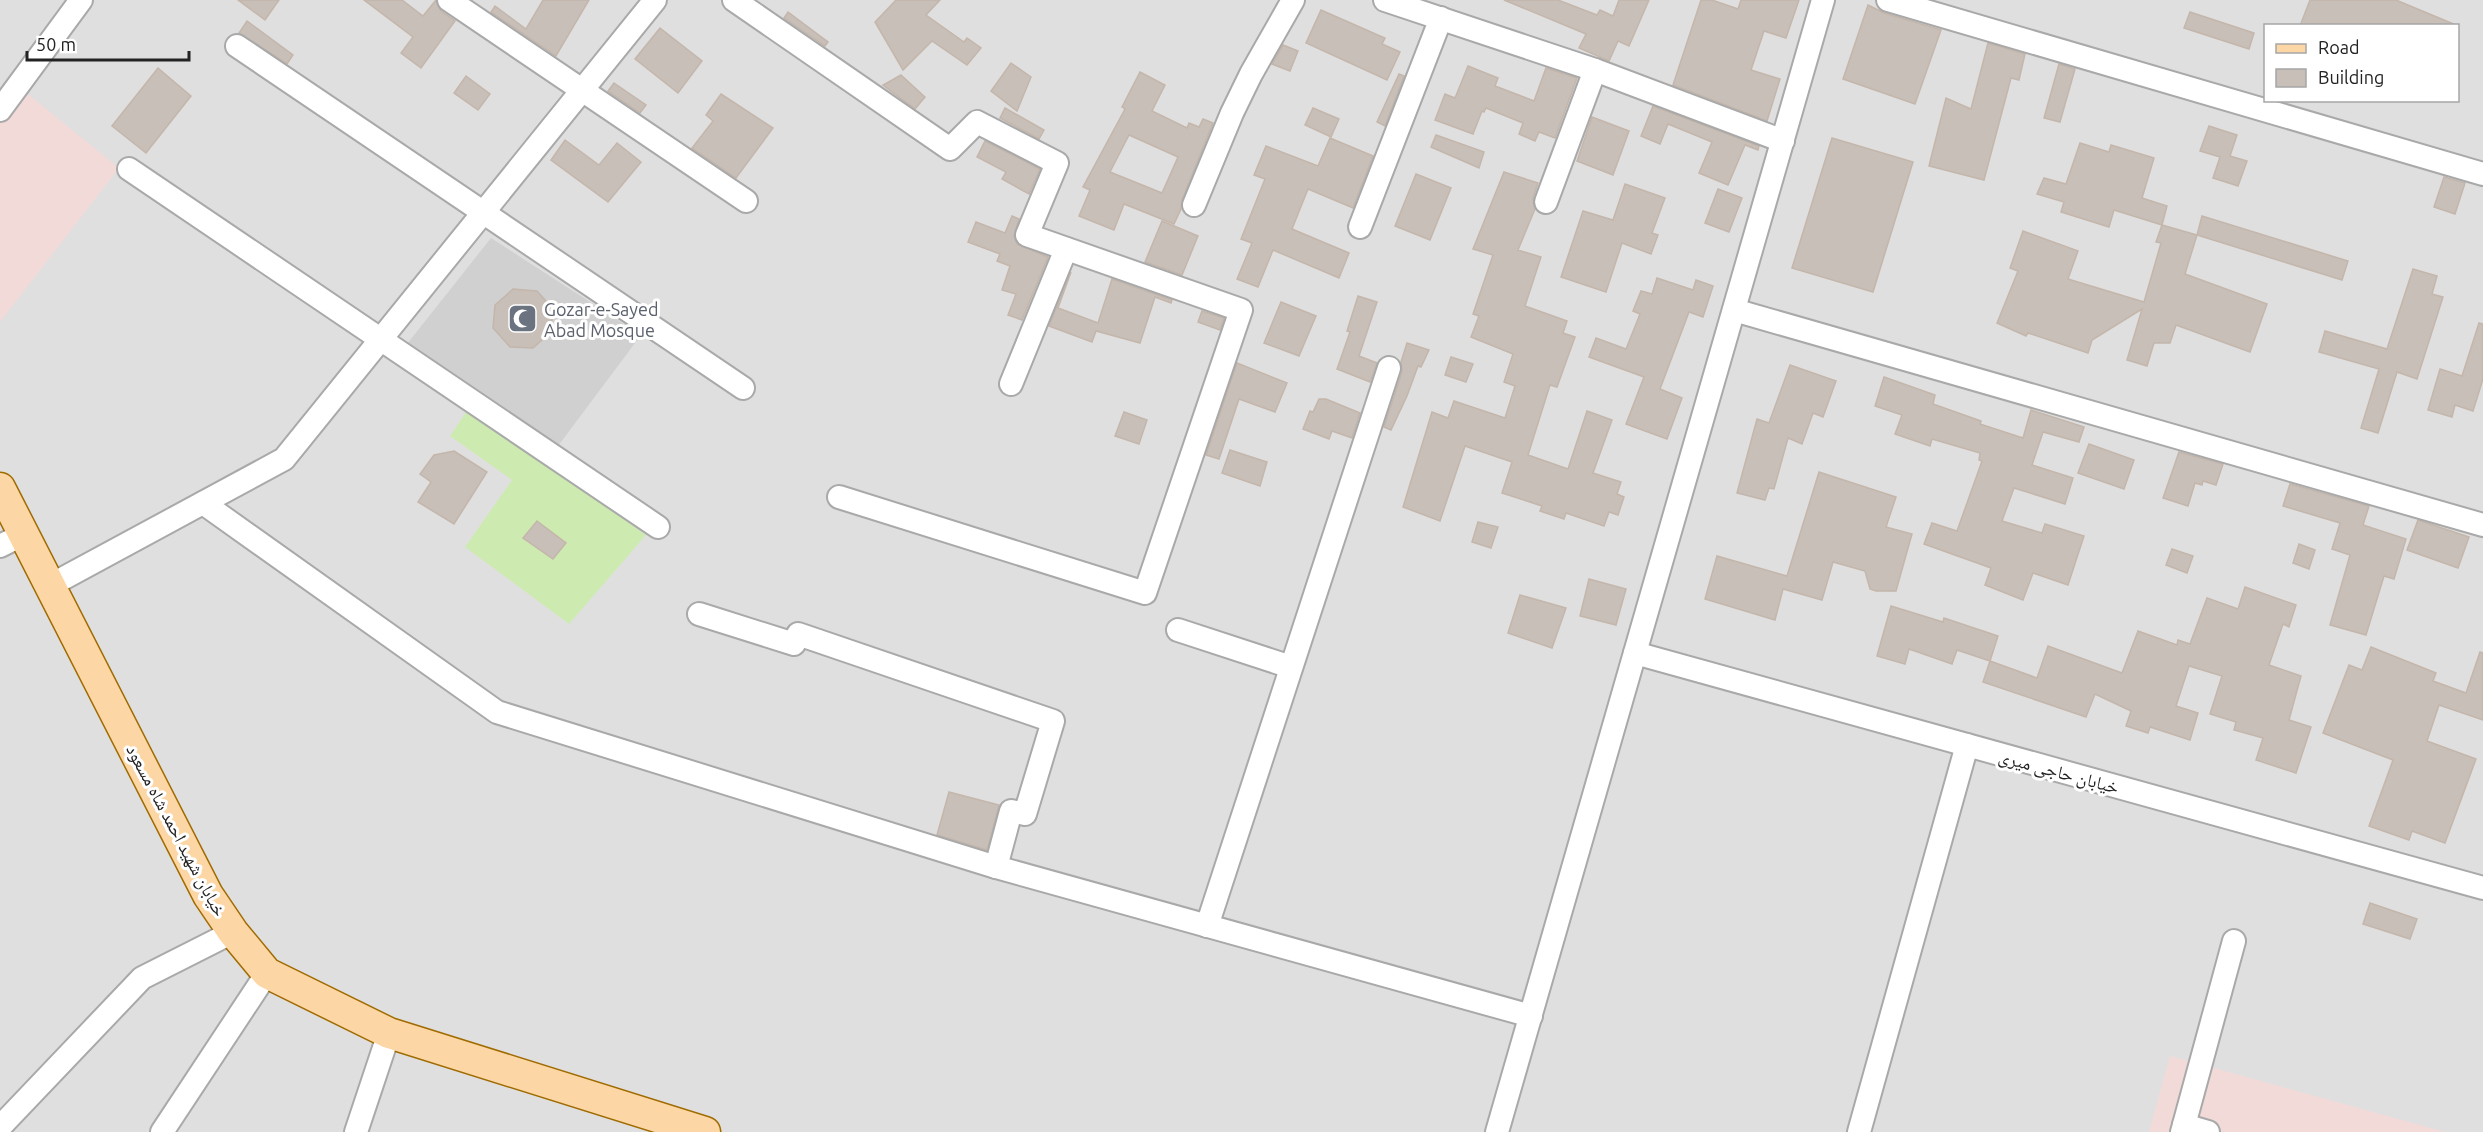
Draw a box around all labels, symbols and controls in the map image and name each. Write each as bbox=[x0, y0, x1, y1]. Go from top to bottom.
scale bar bbox=[27, 24, 189, 62]
legend bbox=[2264, 24, 2459, 102]
text: 50 m bbox=[36, 34, 76, 54]
text: Road bbox=[2318, 37, 2360, 57]
text: Building bbox=[2318, 67, 2384, 87]
place label: Gozar-e-Sayed Abad Mosque bbox=[544, 299, 658, 340]
mosque icon: Gozar-e-Sayed Abad Mosque bbox=[507, 303, 539, 335]
street label: خیابان شهید احمد شاه مسعود bbox=[121, 741, 231, 920]
street label: خیابان حاجی میری bbox=[1996, 745, 2121, 799]

